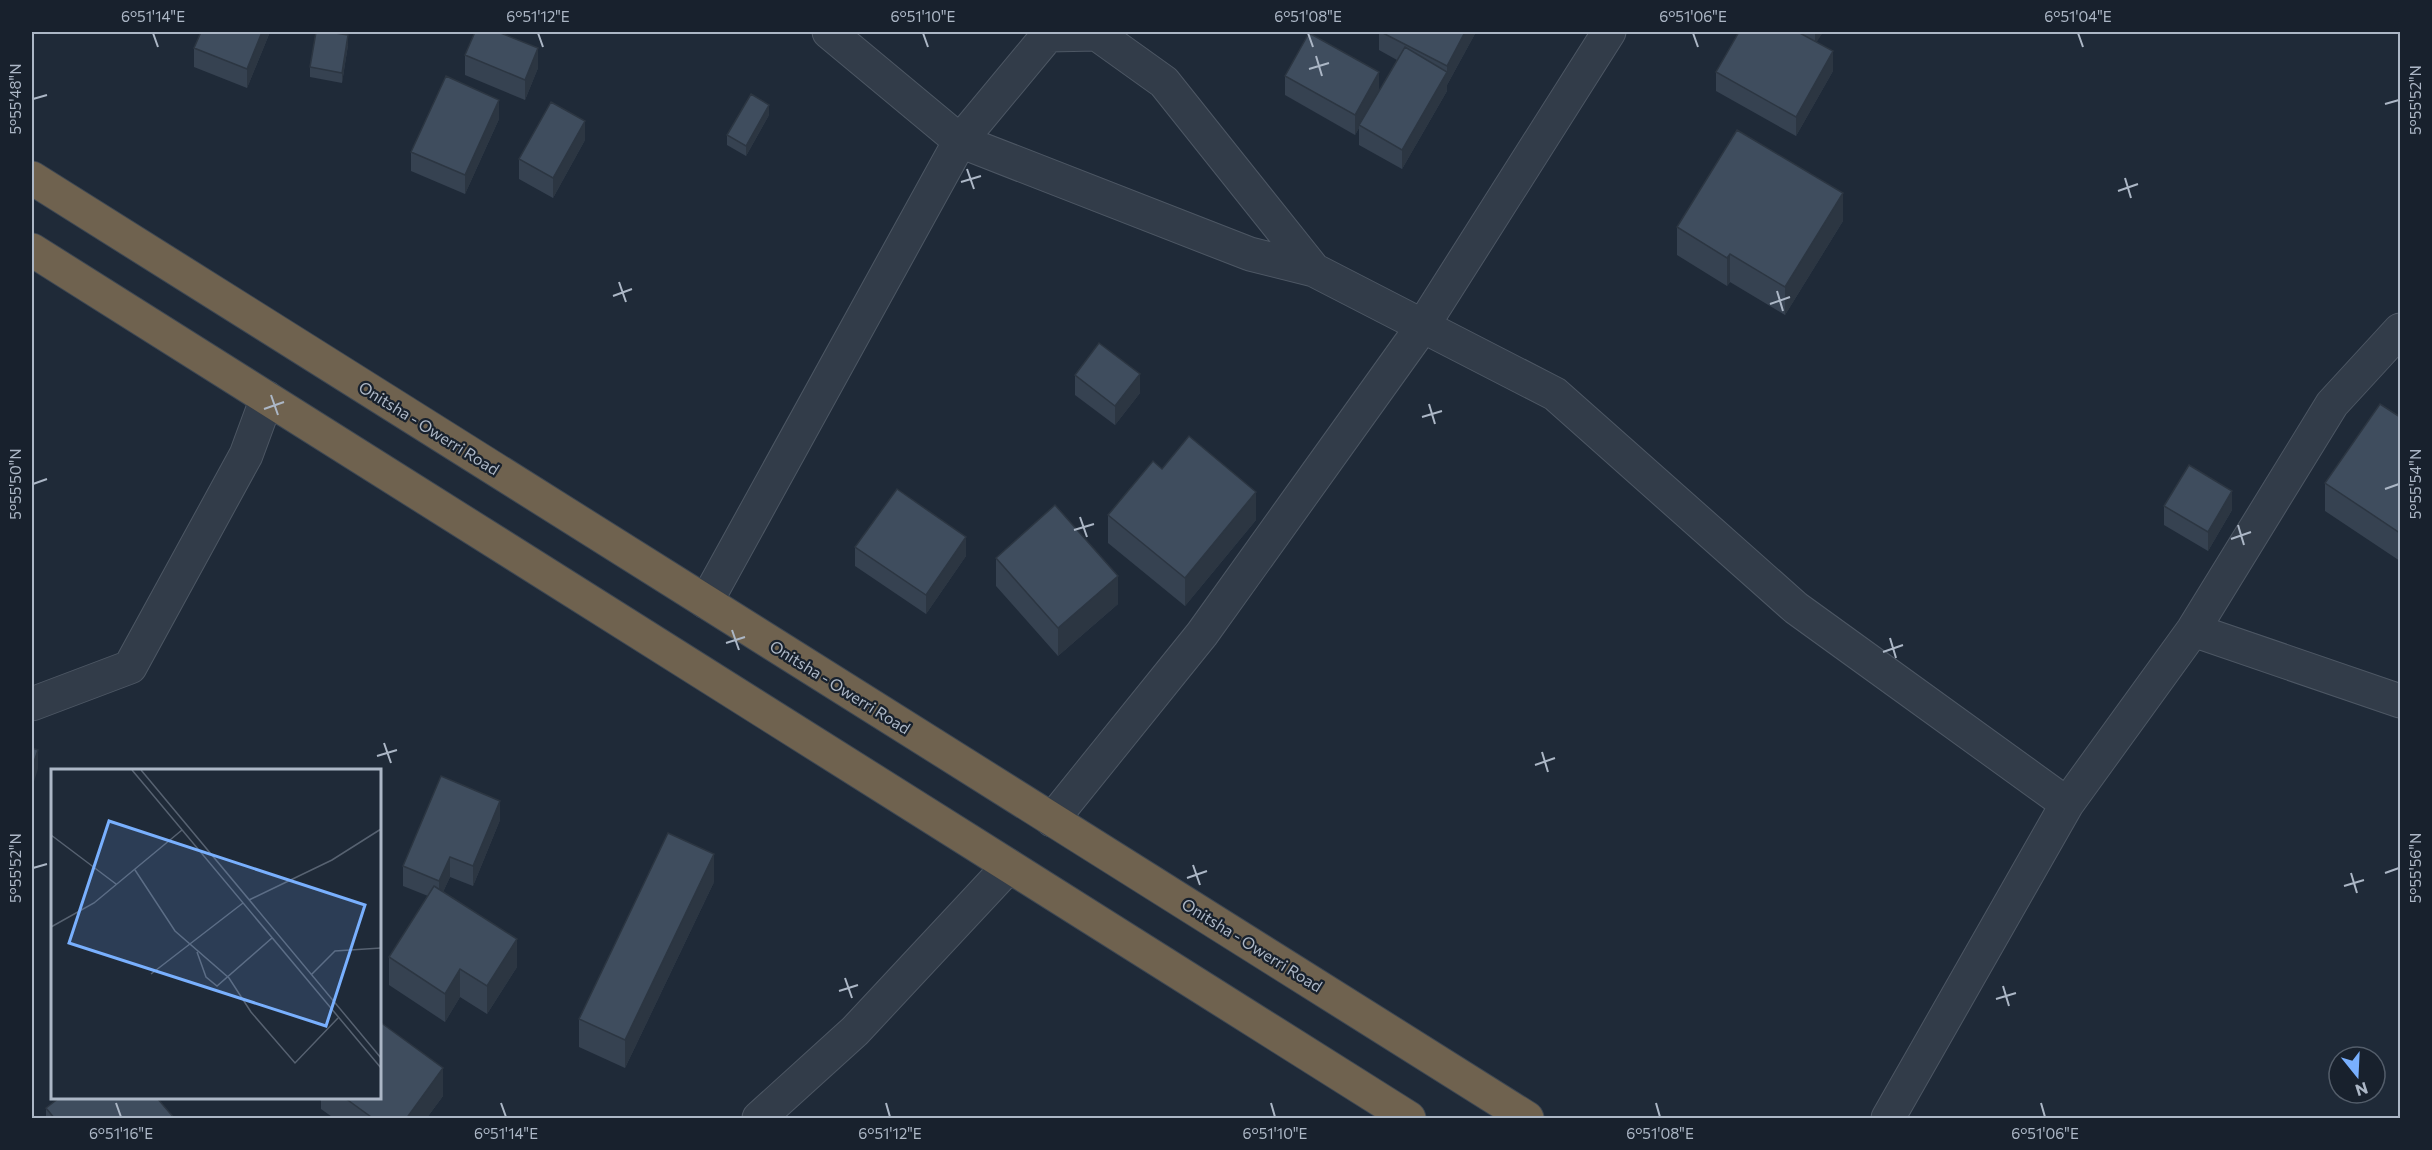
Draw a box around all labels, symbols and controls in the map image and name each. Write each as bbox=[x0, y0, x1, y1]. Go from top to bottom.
text: 6°51'14"E bbox=[121, 7, 185, 25]
text: 6°51'12"E bbox=[506, 7, 570, 25]
text: 6°51'10"E bbox=[891, 7, 956, 25]
text: 6°51'08"E bbox=[1274, 7, 1342, 25]
text: 6°51'06"E bbox=[1659, 7, 1727, 25]
text: 6°51'04"E bbox=[2044, 7, 2112, 25]
text: 5°55'48"N bbox=[6, 64, 24, 134]
text: 5°55'52"N bbox=[2406, 65, 2424, 135]
street label: Onitsha - Owerri Road bbox=[356, 377, 503, 479]
text: 5°55'50"N bbox=[6, 448, 24, 520]
text: 5°55'54"N bbox=[2406, 449, 2424, 519]
street label: Onitsha - Owerri Road bbox=[767, 636, 914, 738]
inset map bbox=[51, 769, 381, 1099]
text: 5°55'52"N bbox=[6, 833, 24, 903]
text: 5°55'56"N bbox=[2406, 833, 2424, 903]
street label: Onitsha - Owerri Road bbox=[1179, 894, 1326, 996]
north arrow bbox=[2327, 1045, 2387, 1105]
text: N bbox=[2353, 1079, 2370, 1101]
text: 6°51'16"E bbox=[89, 1124, 153, 1142]
text: 6°51'14"E bbox=[474, 1124, 538, 1142]
text: 6°51'12"E bbox=[858, 1124, 922, 1142]
text: 6°51'10"E bbox=[1243, 1124, 1308, 1142]
text: 6°51'08"E bbox=[1626, 1124, 1694, 1142]
text: 6°51'06"E bbox=[2011, 1124, 2079, 1142]

